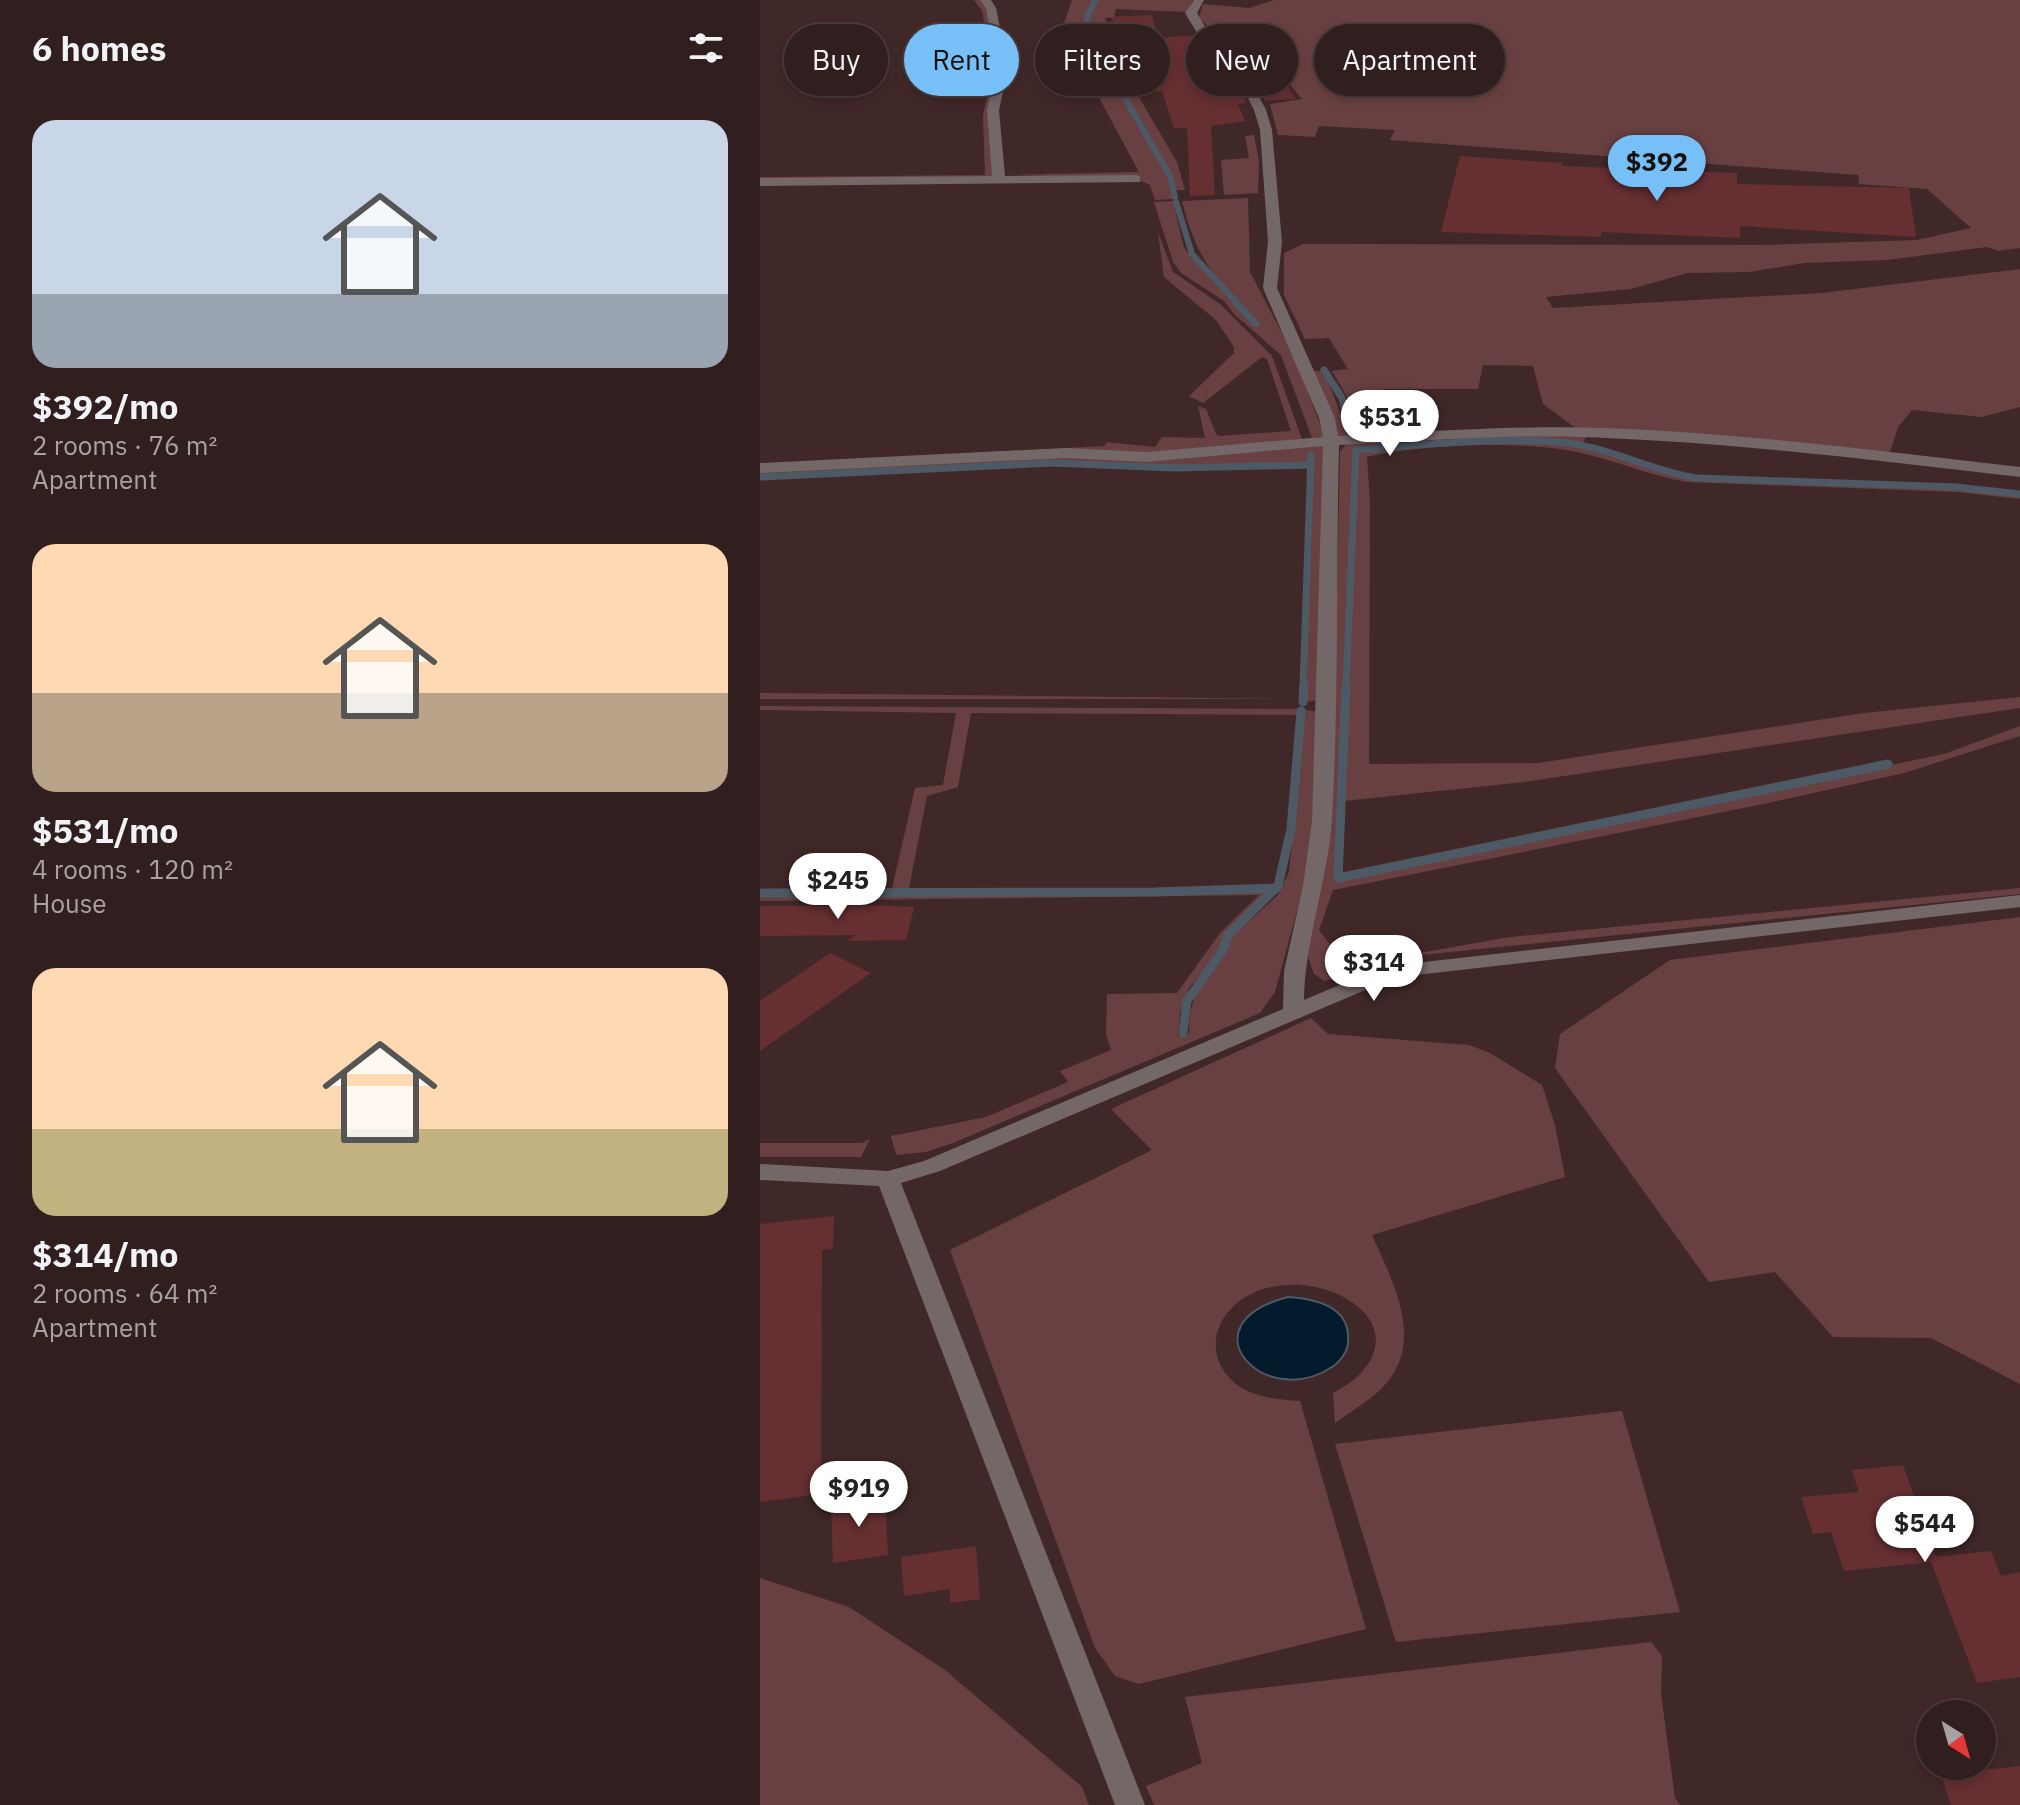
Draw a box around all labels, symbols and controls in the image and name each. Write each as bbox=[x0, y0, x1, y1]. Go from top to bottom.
chip: Buy bbox=[784, 24, 888, 96]
chip: Rent bbox=[904, 24, 1019, 96]
chip: Filters bbox=[1035, 24, 1170, 96]
chip: New bbox=[1186, 24, 1298, 96]
chip: Apartment bbox=[1314, 24, 1505, 96]
text: 6 homes bbox=[32, 26, 167, 70]
icon: filters bbox=[684, 26, 728, 70]
pin: $392 bbox=[1610, 135, 1704, 203]
text: $392 bbox=[1626, 144, 1688, 178]
icon: home bbox=[308, 172, 452, 316]
text: $392/mo bbox=[32, 384, 179, 428]
pin: $531 bbox=[1343, 390, 1437, 458]
text: $531 bbox=[1359, 399, 1421, 433]
text: 2 rooms · 76 m² bbox=[32, 428, 217, 462]
text: Apartment bbox=[32, 462, 157, 496]
icon: home bbox=[308, 596, 452, 740]
text: $531/mo bbox=[32, 808, 179, 852]
text: 4 rooms · 120 m² bbox=[32, 852, 233, 886]
pin: $245 bbox=[791, 853, 885, 921]
text: $245 bbox=[807, 862, 869, 896]
text: House bbox=[32, 886, 107, 920]
pin: $314 bbox=[1327, 935, 1421, 1003]
text: $314 bbox=[1343, 944, 1405, 978]
icon: home bbox=[308, 1020, 452, 1164]
text: $314/mo bbox=[32, 1232, 179, 1276]
text: 2 rooms · 64 m² bbox=[32, 1276, 217, 1310]
text: Apartment bbox=[32, 1310, 157, 1344]
pin: $919 bbox=[812, 1461, 906, 1529]
text: $919 bbox=[828, 1470, 890, 1504]
pin: $544 bbox=[1878, 1496, 1972, 1564]
text: $544 bbox=[1894, 1505, 1956, 1539]
north arrow bbox=[1916, 1700, 1996, 1780]
map controls bbox=[1916, 1700, 1996, 1780]

